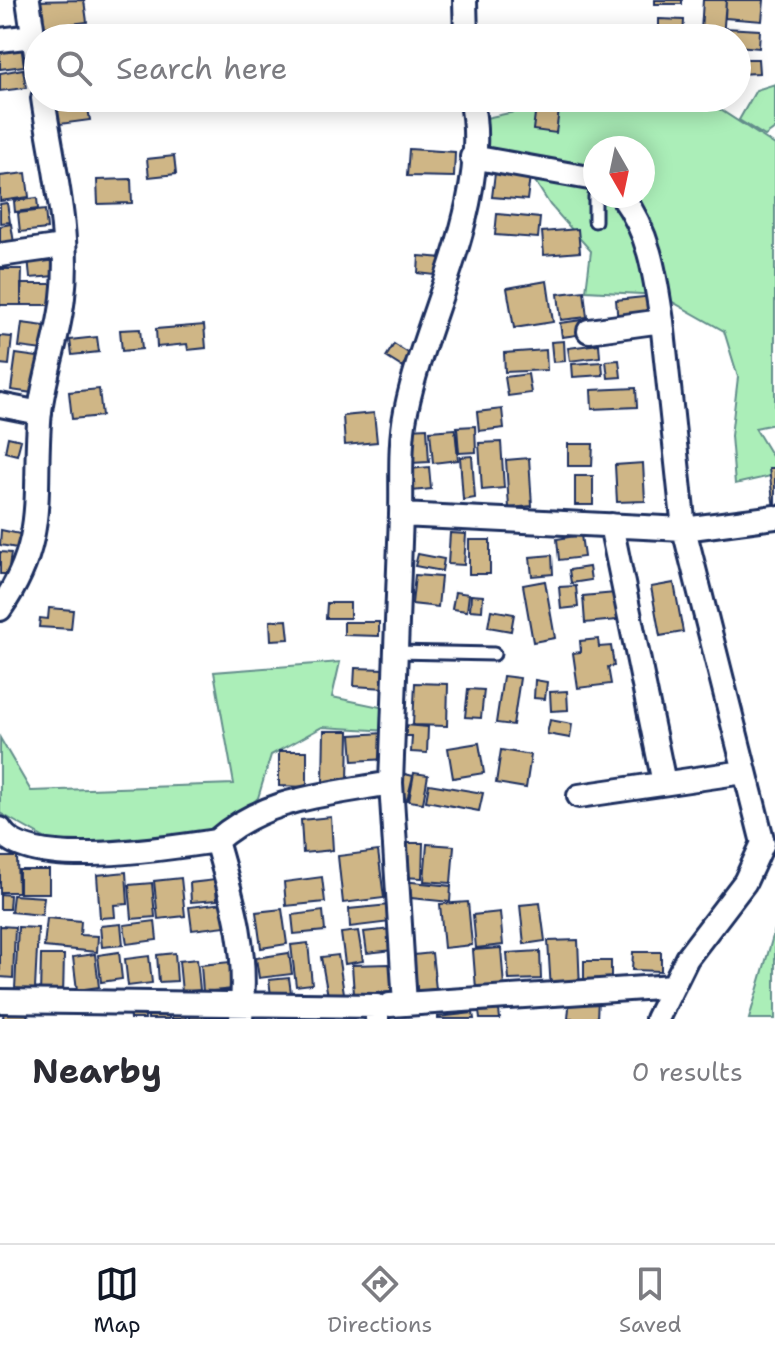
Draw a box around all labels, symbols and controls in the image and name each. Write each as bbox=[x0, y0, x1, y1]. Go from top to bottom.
search box bbox=[24, 24, 751, 112]
icon: search bbox=[52, 46, 96, 90]
text: Search here bbox=[116, 48, 287, 89]
north arrow bbox=[583, 136, 655, 208]
text: Nearby bbox=[32, 1048, 162, 1094]
text: 0 results bbox=[631, 1054, 743, 1089]
tab: Map bbox=[93, 1262, 141, 1339]
tab: Directions bbox=[327, 1262, 432, 1339]
tab: Saved bbox=[619, 1262, 682, 1339]

